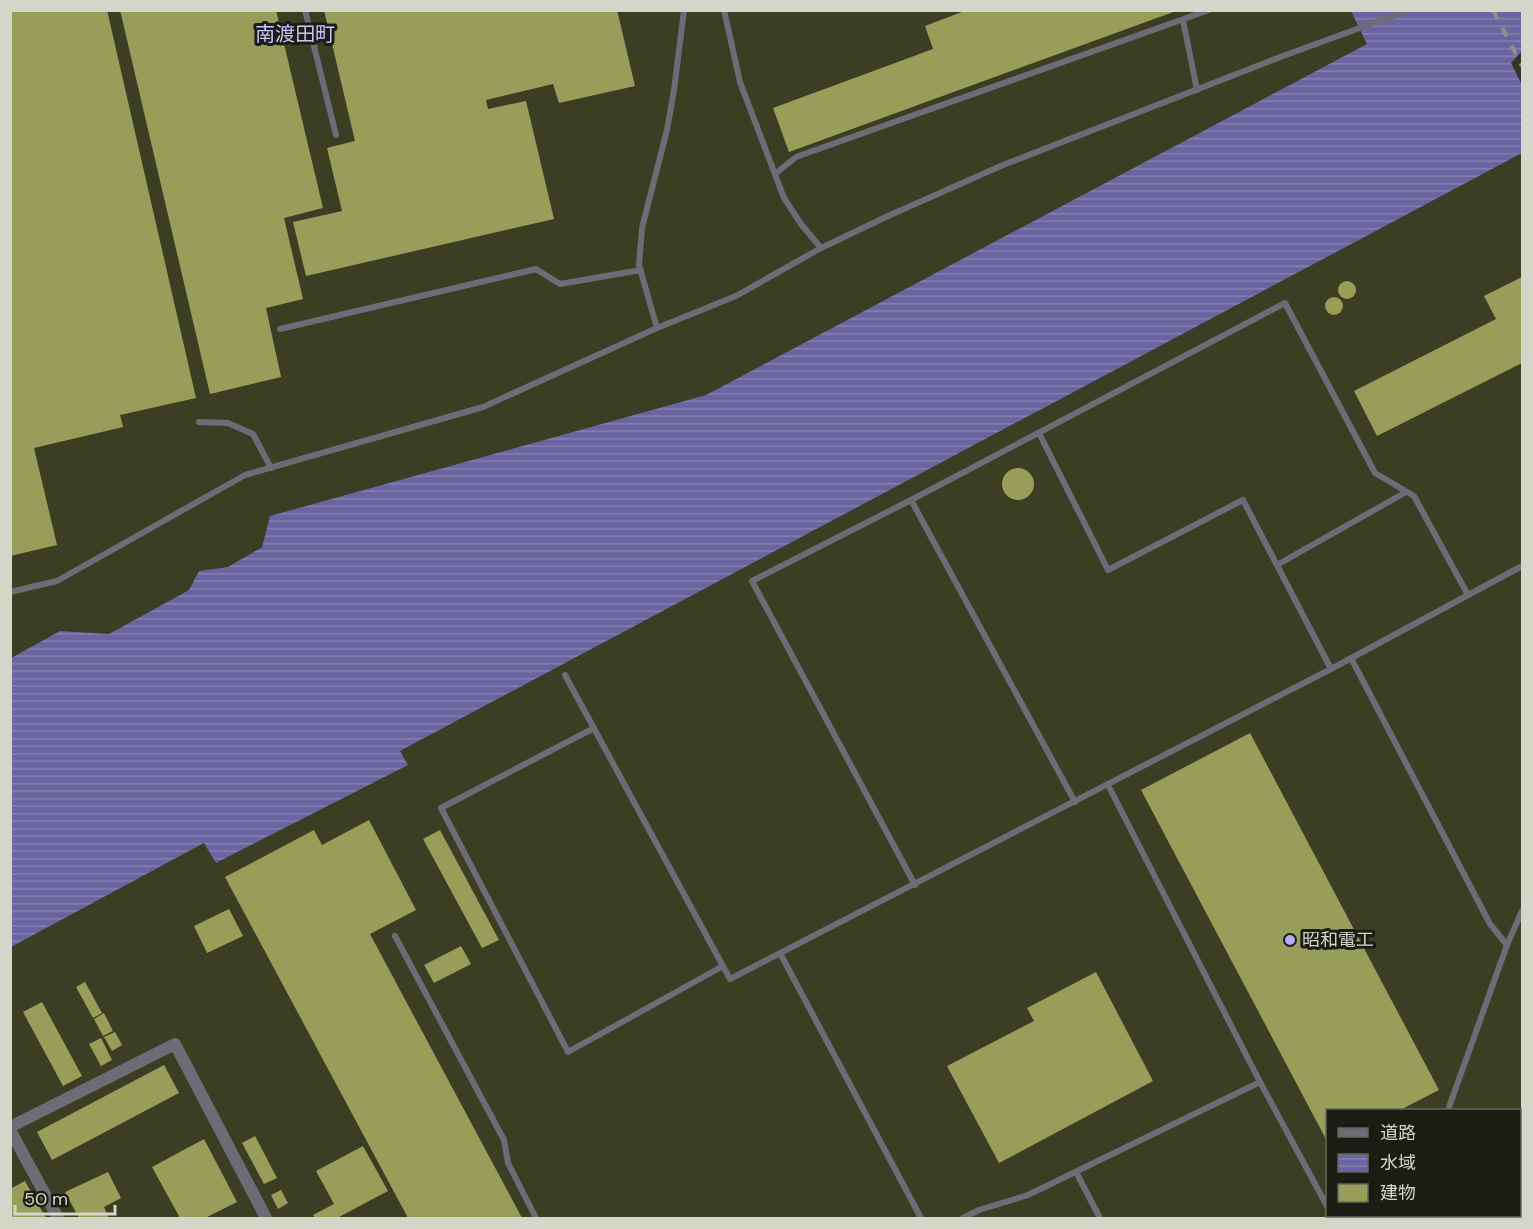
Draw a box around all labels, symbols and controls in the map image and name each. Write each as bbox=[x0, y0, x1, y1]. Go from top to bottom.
district label: 南渡田町 bbox=[255, 21, 335, 47]
place label: 昭和電工 bbox=[1302, 928, 1374, 952]
marker: 昭和電工 bbox=[1283, 933, 1297, 947]
legend bbox=[1326, 1109, 1521, 1217]
text: 道路 bbox=[1380, 1121, 1416, 1145]
text: 水域 bbox=[1380, 1151, 1416, 1175]
scale bar bbox=[15, 1178, 116, 1216]
text: 建物 bbox=[1380, 1181, 1416, 1205]
text: 50 m bbox=[24, 1187, 68, 1211]

